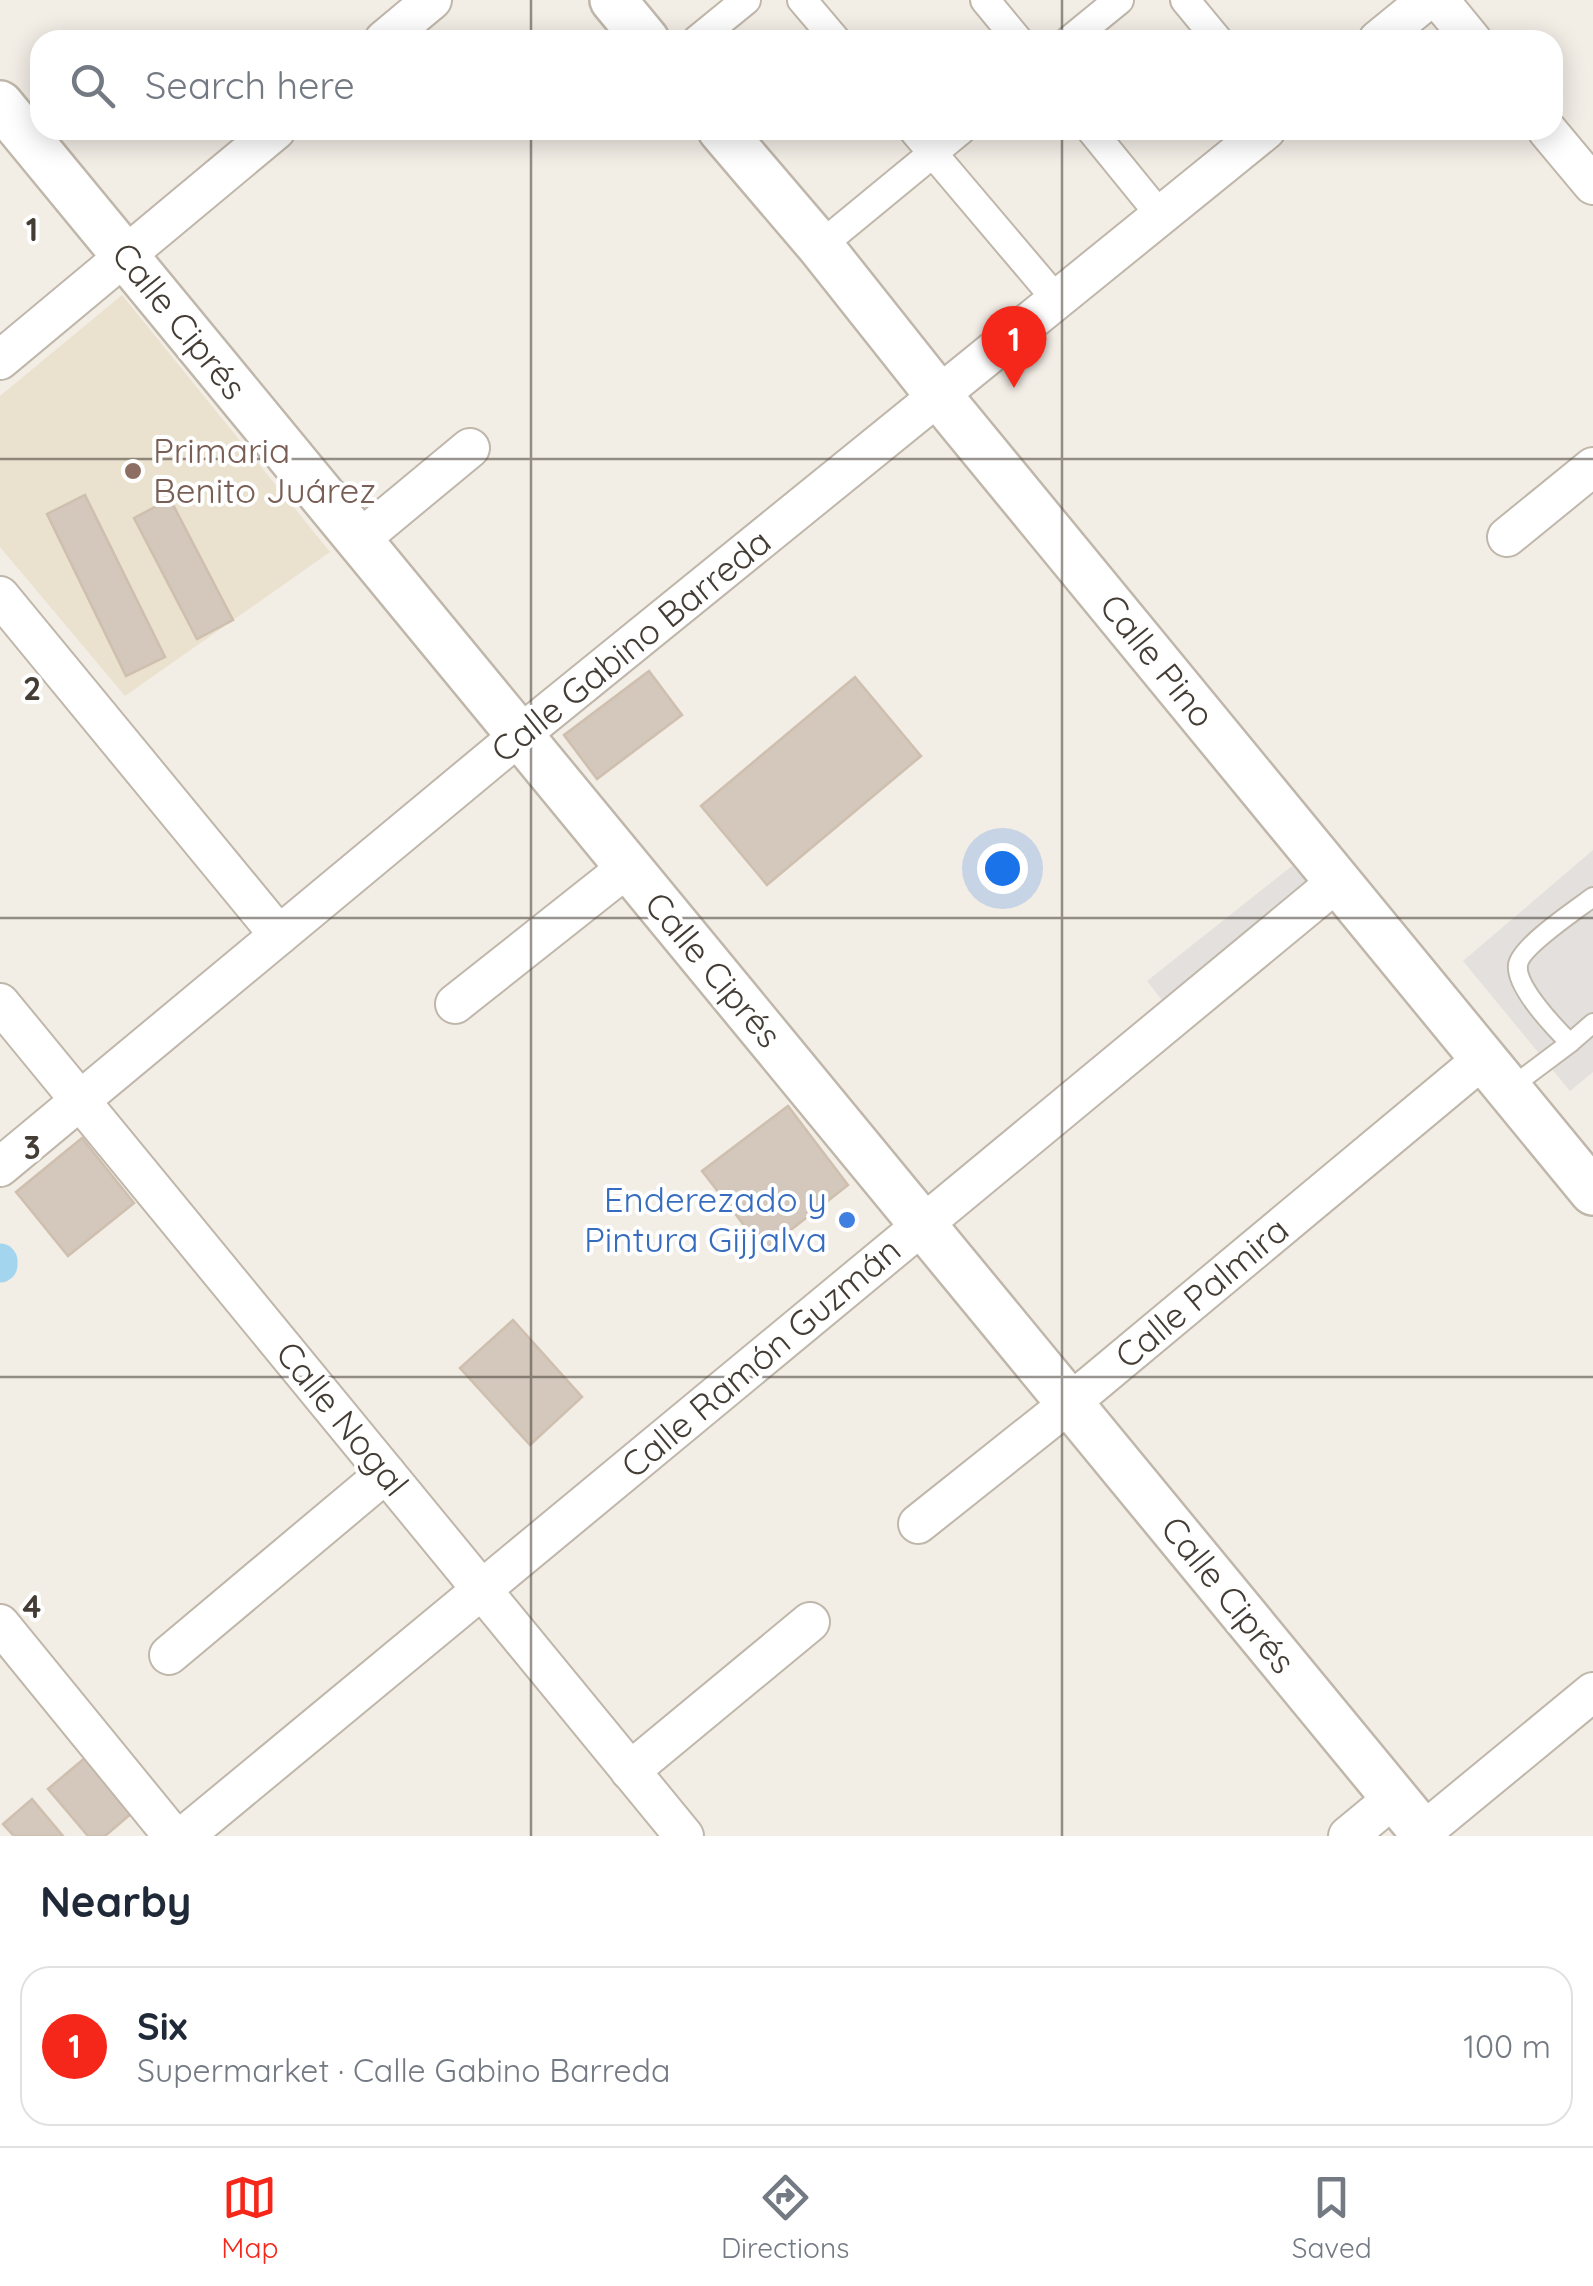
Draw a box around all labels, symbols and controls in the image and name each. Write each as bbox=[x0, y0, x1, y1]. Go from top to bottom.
search box bbox=[30, 30, 1563, 140]
icon: search bbox=[65, 58, 120, 113]
text: Search here bbox=[145, 61, 355, 109]
text: 1 bbox=[26, 209, 38, 249]
street label: Calle Ciprés bbox=[103, 233, 257, 408]
pin: 1 bbox=[982, 306, 1046, 388]
place label: Primaria Benito Juárez bbox=[153, 428, 376, 512]
marker: Primaria Benito Juárez bbox=[122, 460, 144, 482]
street label: Calle Gabino Barreda bbox=[482, 519, 779, 772]
street label: Calle Pino bbox=[1091, 585, 1225, 736]
text: 2 bbox=[23, 668, 41, 708]
your location bbox=[977, 843, 1028, 894]
street label: Calle Ciprés bbox=[636, 883, 792, 1056]
text: 3 bbox=[23, 1127, 41, 1167]
place label: Enderezado y Pintura Gijjalva bbox=[584, 1177, 827, 1261]
street label: Calle Palmira bbox=[1106, 1207, 1297, 1377]
marker: Enderezado y Pintura Gijjalva bbox=[836, 1209, 858, 1231]
street label: Calle Ramón Guzmán bbox=[612, 1228, 909, 1487]
street label: Calle Nogal bbox=[267, 1332, 419, 1505]
street label: Calle Ciprés bbox=[1152, 1507, 1306, 1682]
text: 4 bbox=[23, 1586, 42, 1626]
text: Nearby bbox=[40, 1875, 191, 1928]
text: Six bbox=[137, 2002, 187, 2050]
text: 1 bbox=[68, 2026, 81, 2066]
text: 100 m bbox=[1463, 2026, 1551, 2066]
text: Supermarket · Calle Gabino Barreda bbox=[137, 2050, 670, 2090]
tab: Map bbox=[221, 2170, 278, 2265]
tab: Directions bbox=[721, 2170, 849, 2265]
tab: Saved bbox=[1292, 2170, 1372, 2265]

